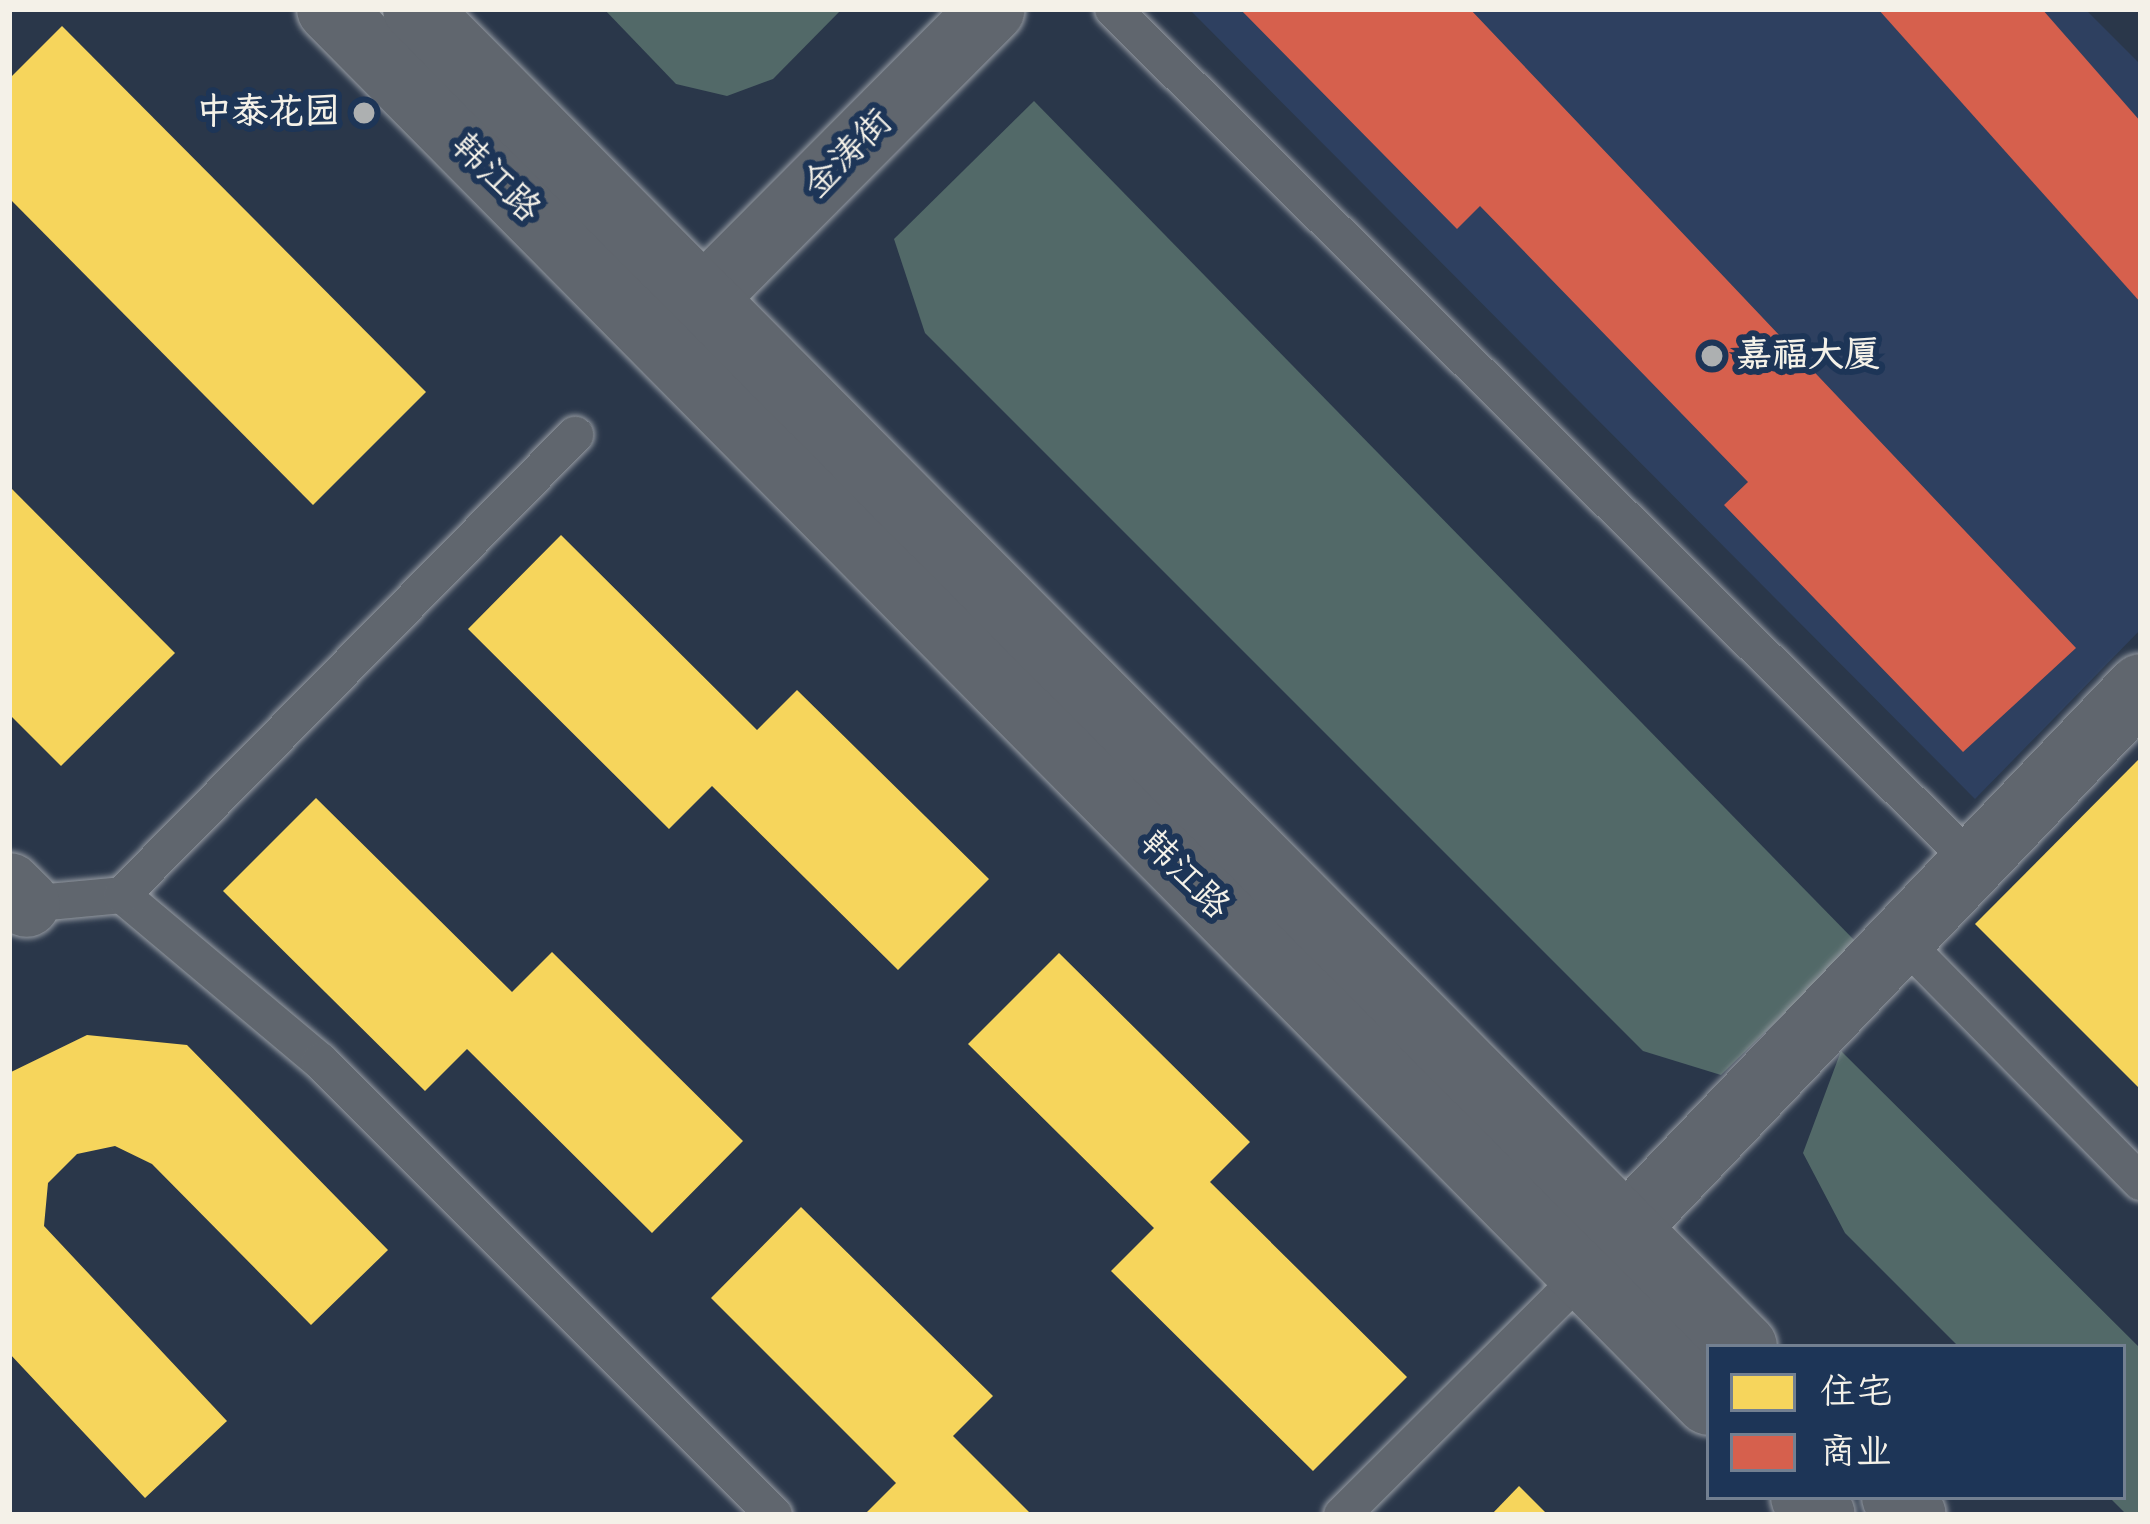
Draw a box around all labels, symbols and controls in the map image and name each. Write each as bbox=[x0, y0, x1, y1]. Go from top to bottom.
place label: 中泰花园 bbox=[196, 91, 340, 135]
marker: 中泰花园 bbox=[351, 100, 377, 126]
street label: 金涛街 bbox=[795, 101, 901, 207]
street label: 韩江路 bbox=[443, 125, 549, 231]
place label: 嘉福大厦 bbox=[1736, 334, 1880, 378]
marker: 嘉福大厦 bbox=[1699, 343, 1725, 369]
street label: 韩江路 bbox=[1132, 822, 1238, 928]
legend bbox=[1706, 1344, 2126, 1500]
text: 住宅 bbox=[1820, 1367, 1892, 1418]
text: 商业 bbox=[1820, 1427, 1892, 1478]

